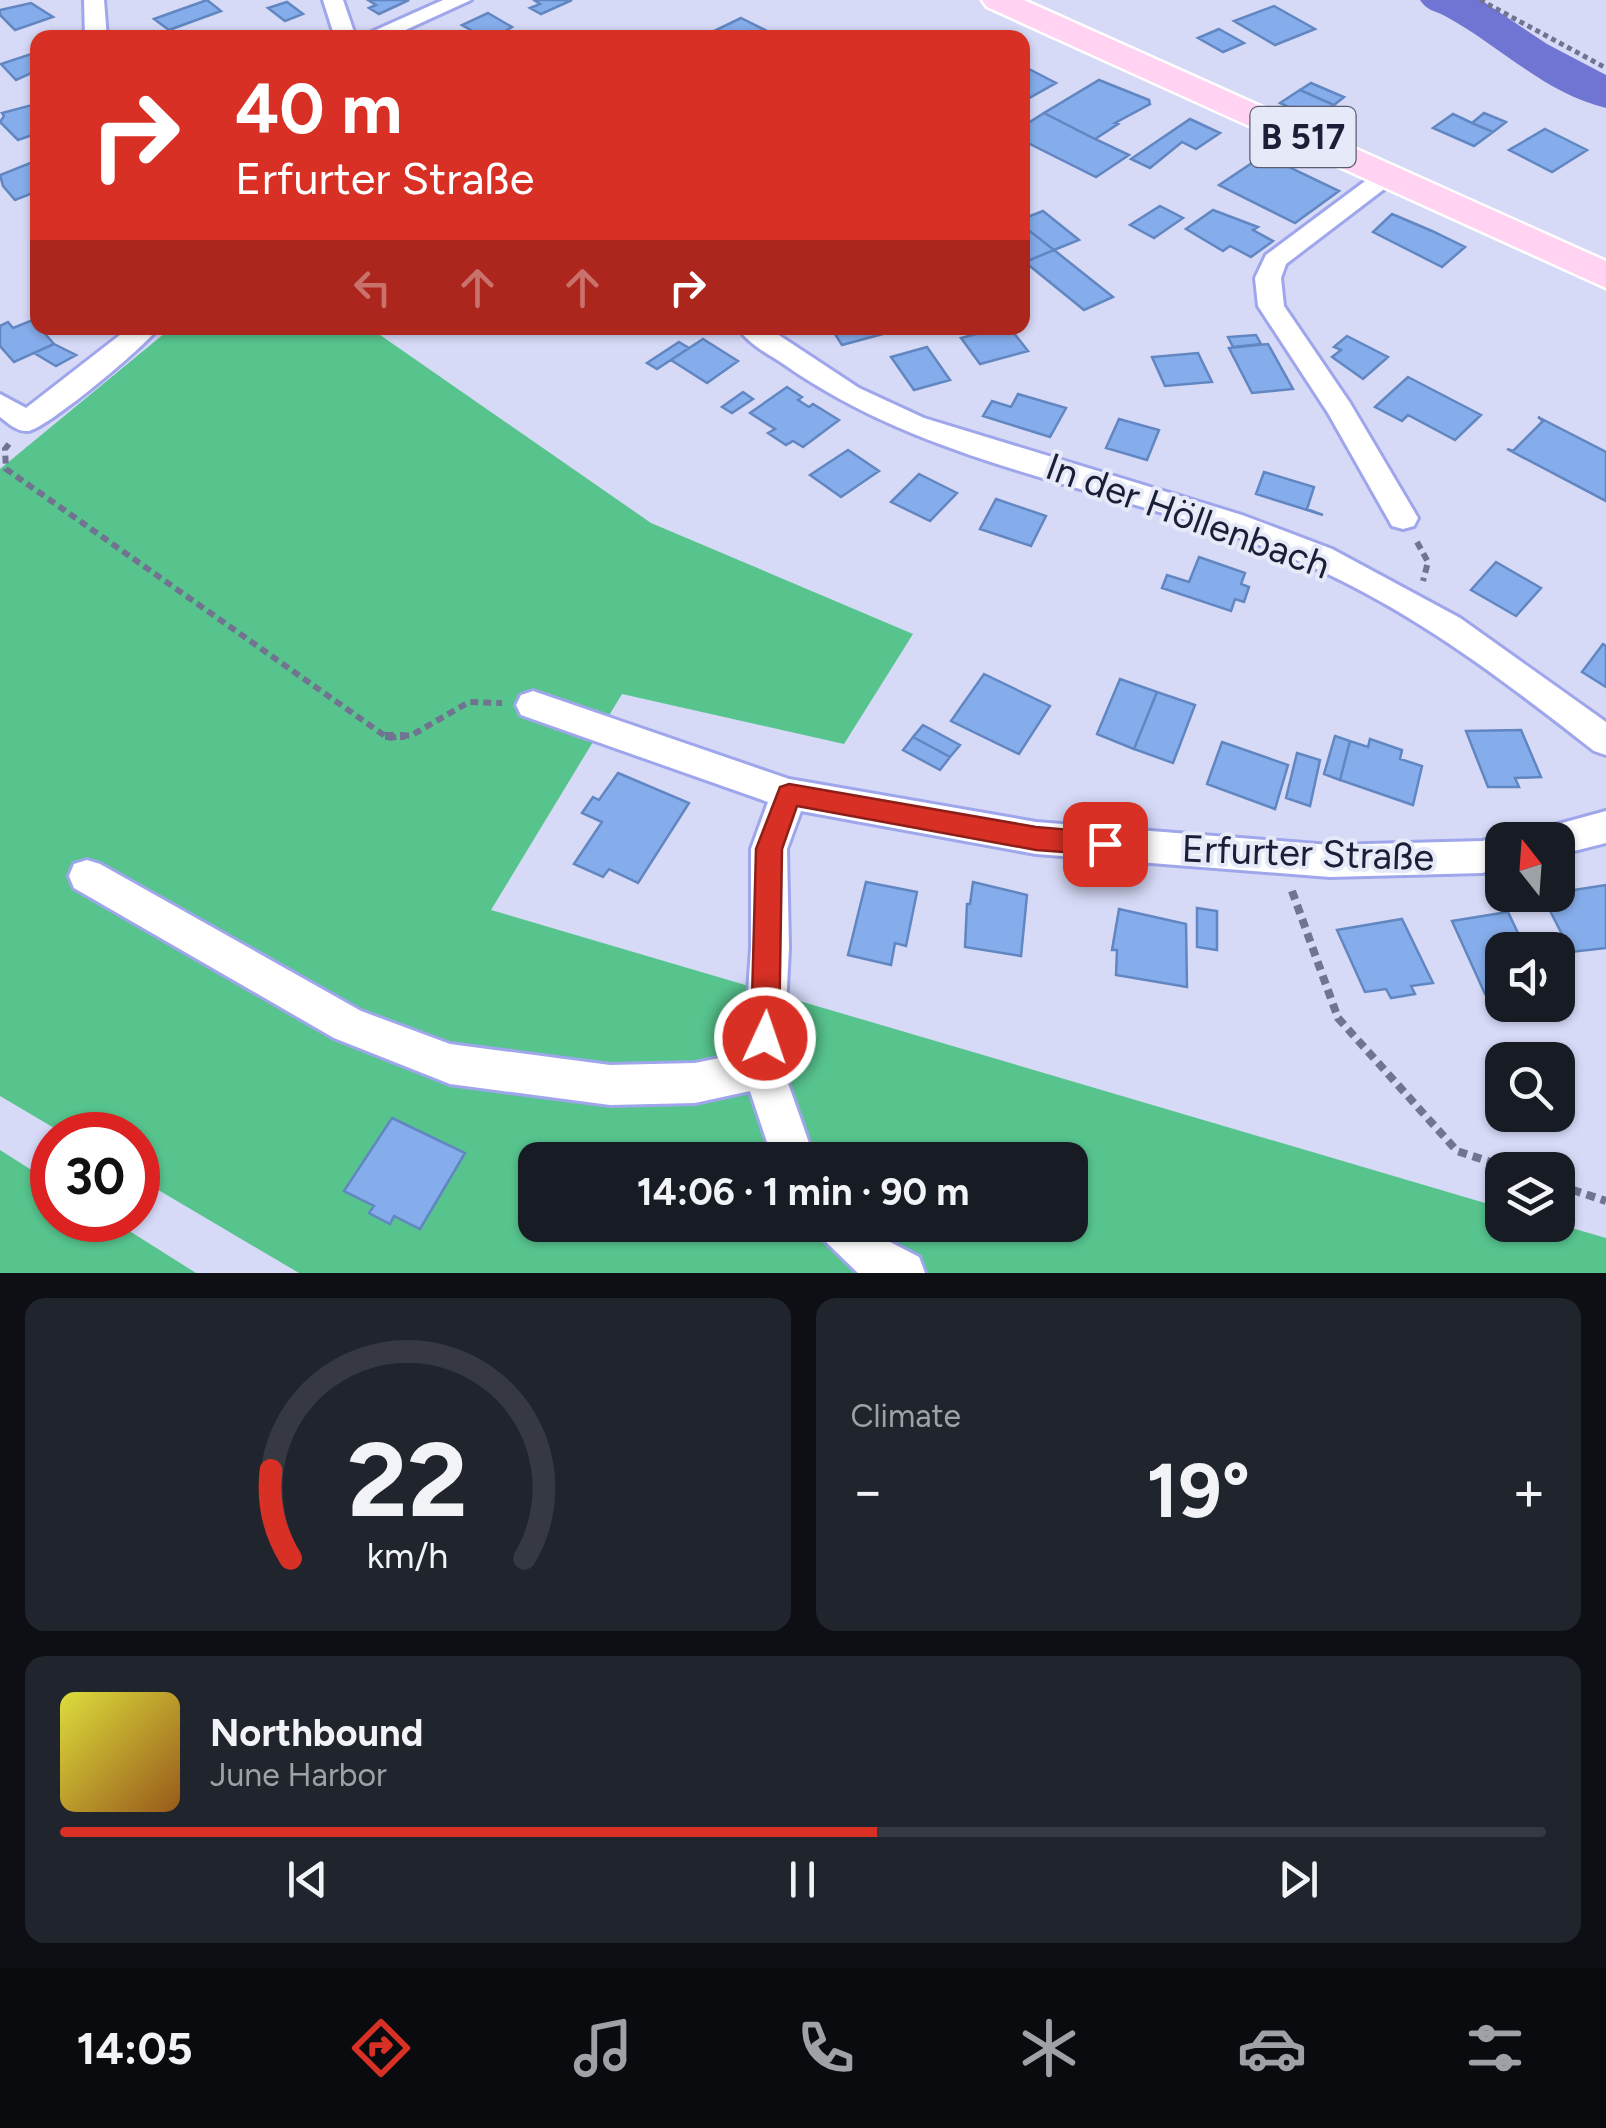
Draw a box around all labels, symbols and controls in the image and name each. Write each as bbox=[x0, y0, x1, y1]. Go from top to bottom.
text: 40 m bbox=[235, 66, 402, 151]
icon: right bbox=[70, 70, 200, 200]
road number: B 517 bbox=[1250, 107, 1356, 167]
text: Erfurter Straße bbox=[235, 151, 534, 205]
icon: left bbox=[345, 260, 400, 315]
icon: ahead bbox=[450, 260, 505, 315]
icon: ahead bbox=[555, 260, 610, 315]
icon: right bbox=[660, 260, 715, 315]
street label: In der Höllenbach bbox=[1040, 443, 1336, 589]
pin bbox=[1063, 802, 1148, 887]
icon: arrive bbox=[1078, 817, 1133, 872]
north arrow bbox=[1485, 822, 1575, 912]
map controls bbox=[1485, 822, 1575, 1242]
street label: Erfurter Straße bbox=[1181, 826, 1435, 880]
button: sound bbox=[1485, 932, 1575, 1022]
position arrow bbox=[713, 986, 817, 1090]
button: search bbox=[1485, 1042, 1575, 1132]
speed limit sign: 30 bbox=[30, 1112, 160, 1242]
button: layers bbox=[1485, 1152, 1575, 1242]
text: 14:06 · 1 min · 90 m bbox=[637, 1169, 969, 1215]
text: Climate bbox=[851, 1397, 961, 1435]
text: 22 bbox=[348, 1417, 468, 1542]
text: 19° bbox=[1146, 1446, 1250, 1536]
text: − bbox=[851, 1458, 885, 1524]
text: + bbox=[1512, 1458, 1546, 1524]
text: km/h bbox=[367, 1534, 449, 1577]
text: Northbound bbox=[210, 1710, 423, 1756]
text: June Harbor bbox=[210, 1756, 387, 1794]
icon: previous bbox=[280, 1852, 335, 1907]
icon: pause bbox=[775, 1852, 830, 1907]
icon: next bbox=[1271, 1852, 1326, 1907]
icon: directions bbox=[346, 2013, 416, 2083]
icon: music bbox=[568, 2013, 638, 2083]
icon: phone bbox=[791, 2013, 861, 2083]
icon: climate bbox=[1014, 2013, 1084, 2083]
icon: car bbox=[1237, 2013, 1307, 2083]
icon: filters bbox=[1460, 2013, 1530, 2083]
text: 14:05 bbox=[76, 2021, 193, 2075]

